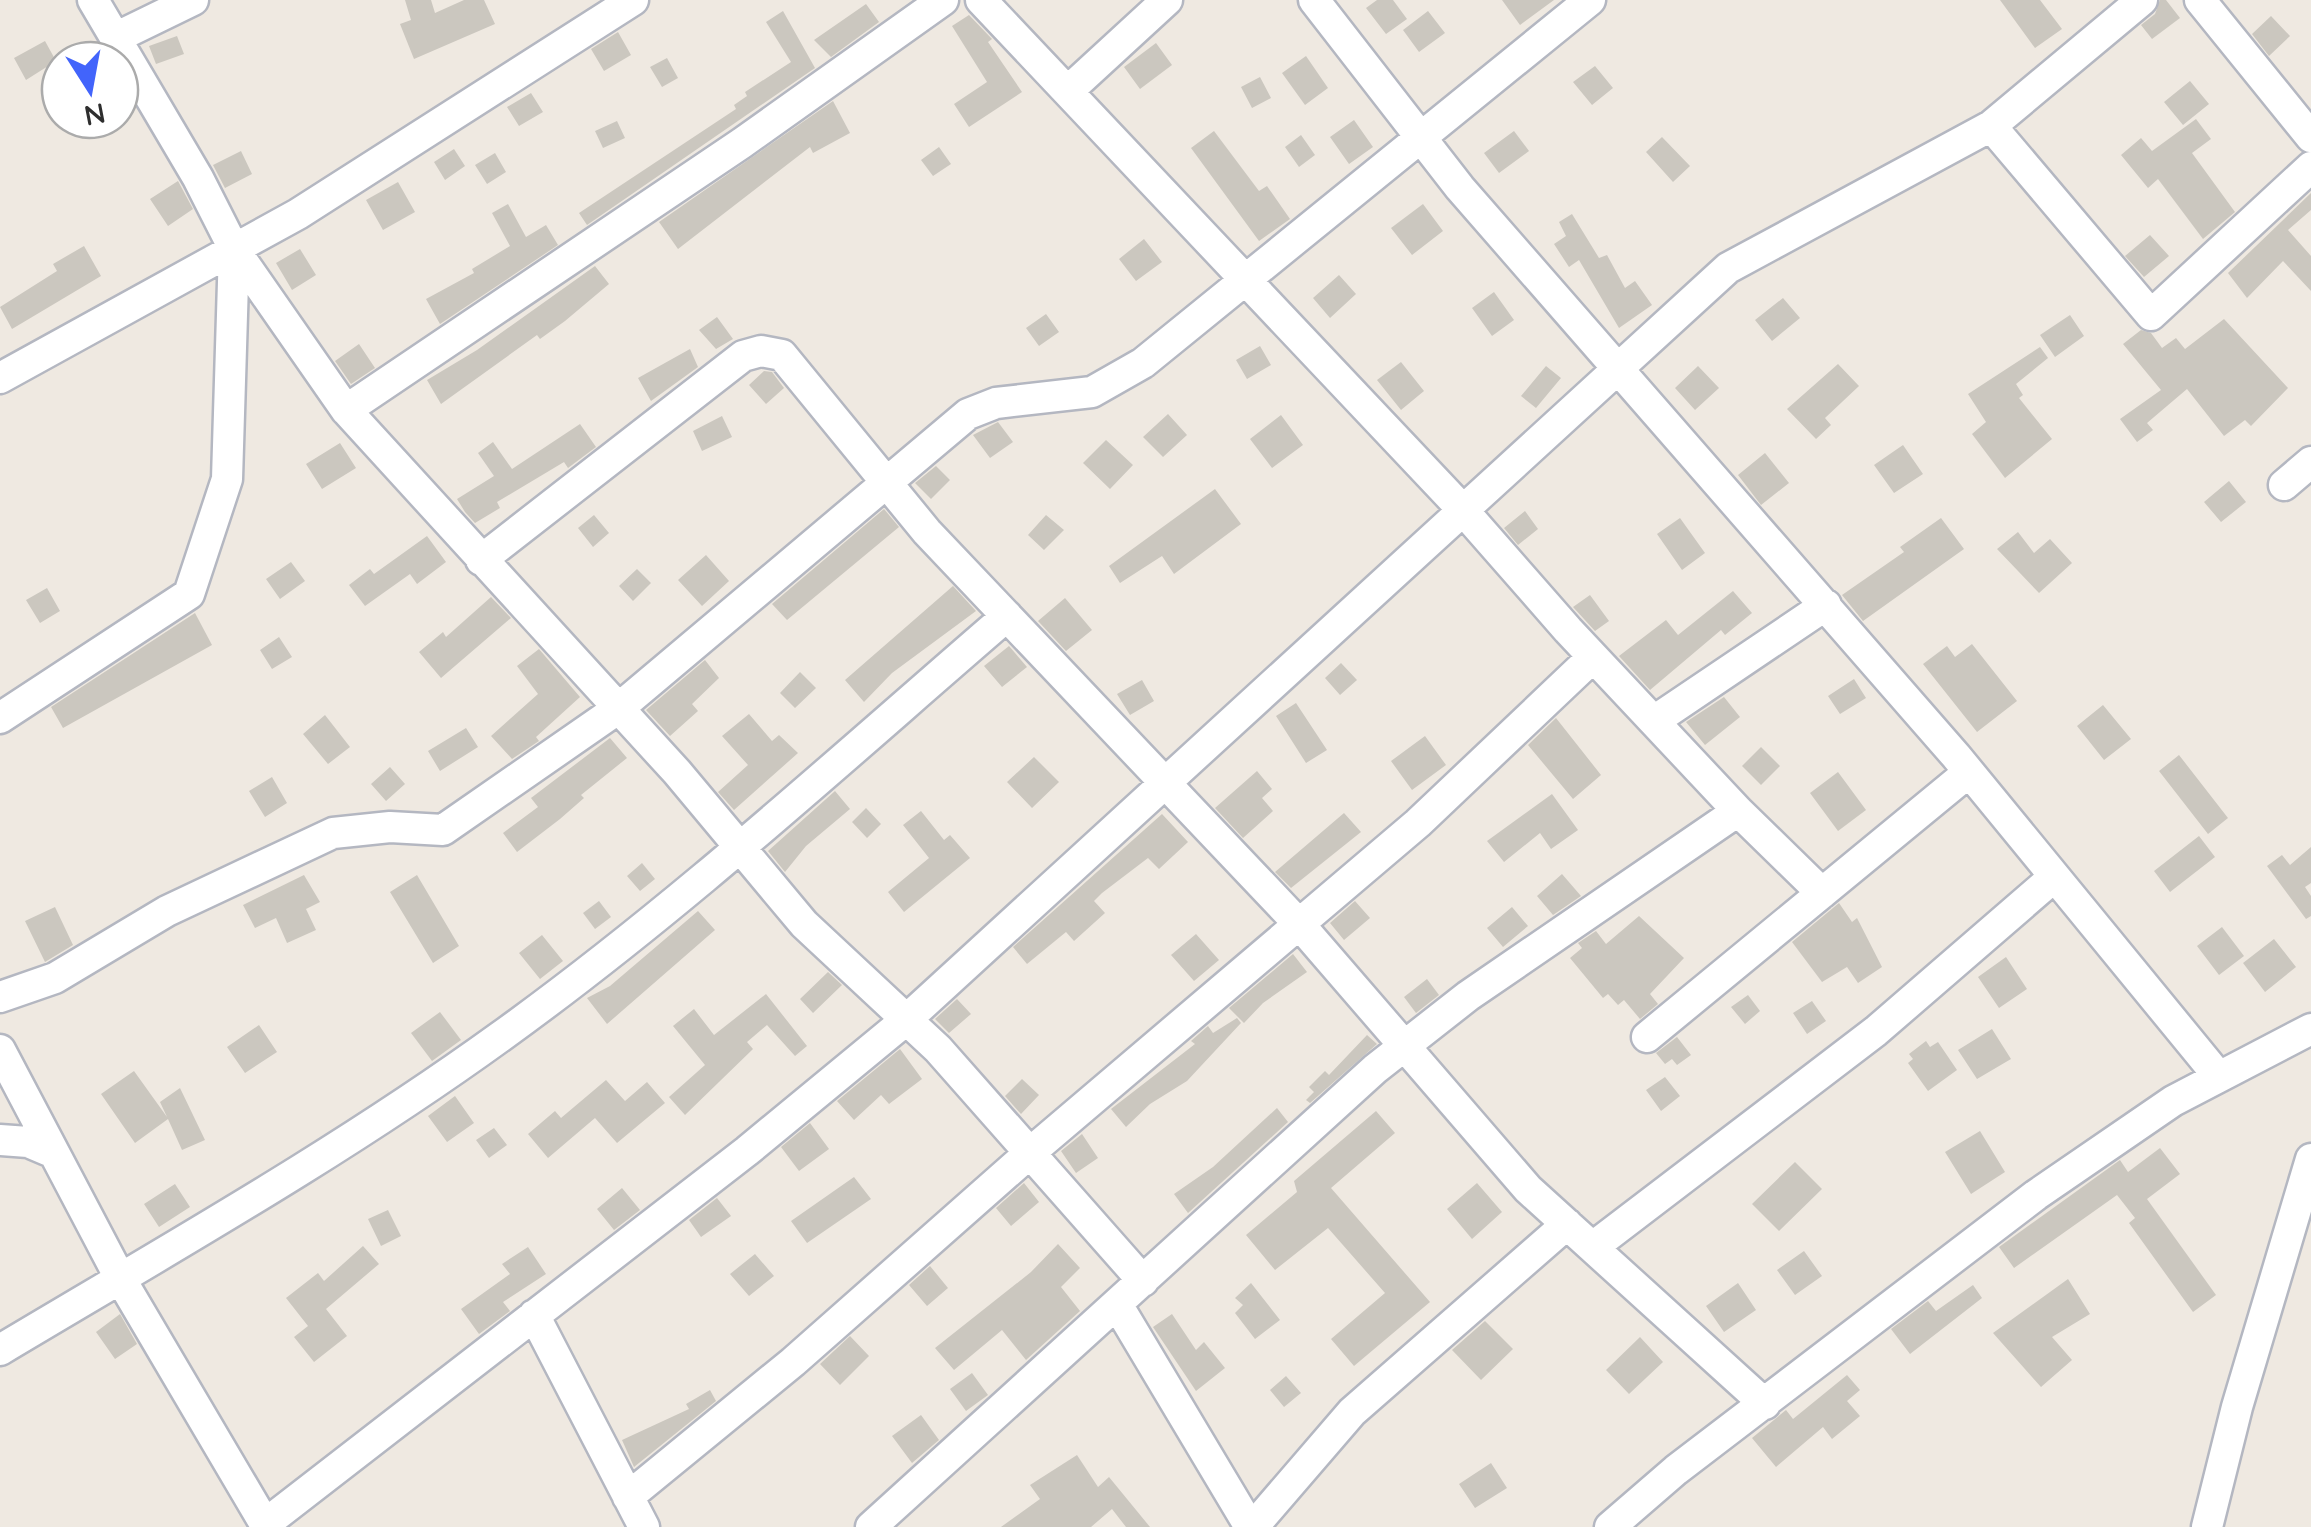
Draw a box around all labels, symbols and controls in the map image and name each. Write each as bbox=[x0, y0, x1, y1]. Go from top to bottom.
north arrow bbox=[40, 40, 140, 140]
text: N bbox=[81, 96, 108, 134]

